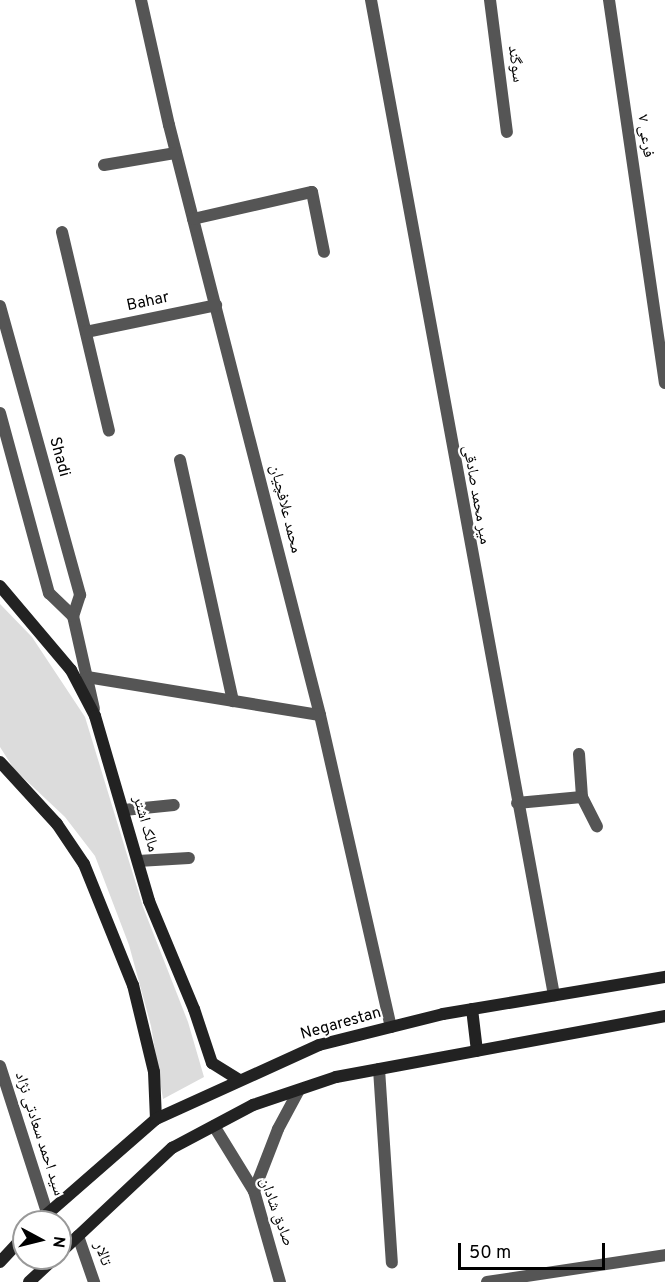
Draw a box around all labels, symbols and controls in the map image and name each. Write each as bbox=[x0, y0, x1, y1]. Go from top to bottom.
street label: سوگند bbox=[503, 44, 527, 84]
street label: فرعی ۷ bbox=[632, 113, 658, 159]
street label: Bahar bbox=[125, 288, 171, 316]
street label: Shadi bbox=[45, 435, 73, 479]
street label: میر محمد صادقی bbox=[458, 444, 494, 546]
street label: محمد علافچیان bbox=[265, 463, 305, 555]
street label: مالک اشتر bbox=[128, 794, 162, 854]
street label: Negarestan bbox=[298, 1003, 384, 1045]
street label: سید احمد سعادتی نژاد bbox=[10, 1070, 68, 1198]
street label: صادق شادان bbox=[255, 1175, 297, 1249]
north arrow bbox=[12, 1210, 72, 1270]
scale bar bbox=[461, 1231, 608, 1269]
text: N bbox=[47, 1235, 69, 1249]
street label: تالار bbox=[89, 1239, 115, 1269]
text: 50 m bbox=[469, 1242, 511, 1265]

